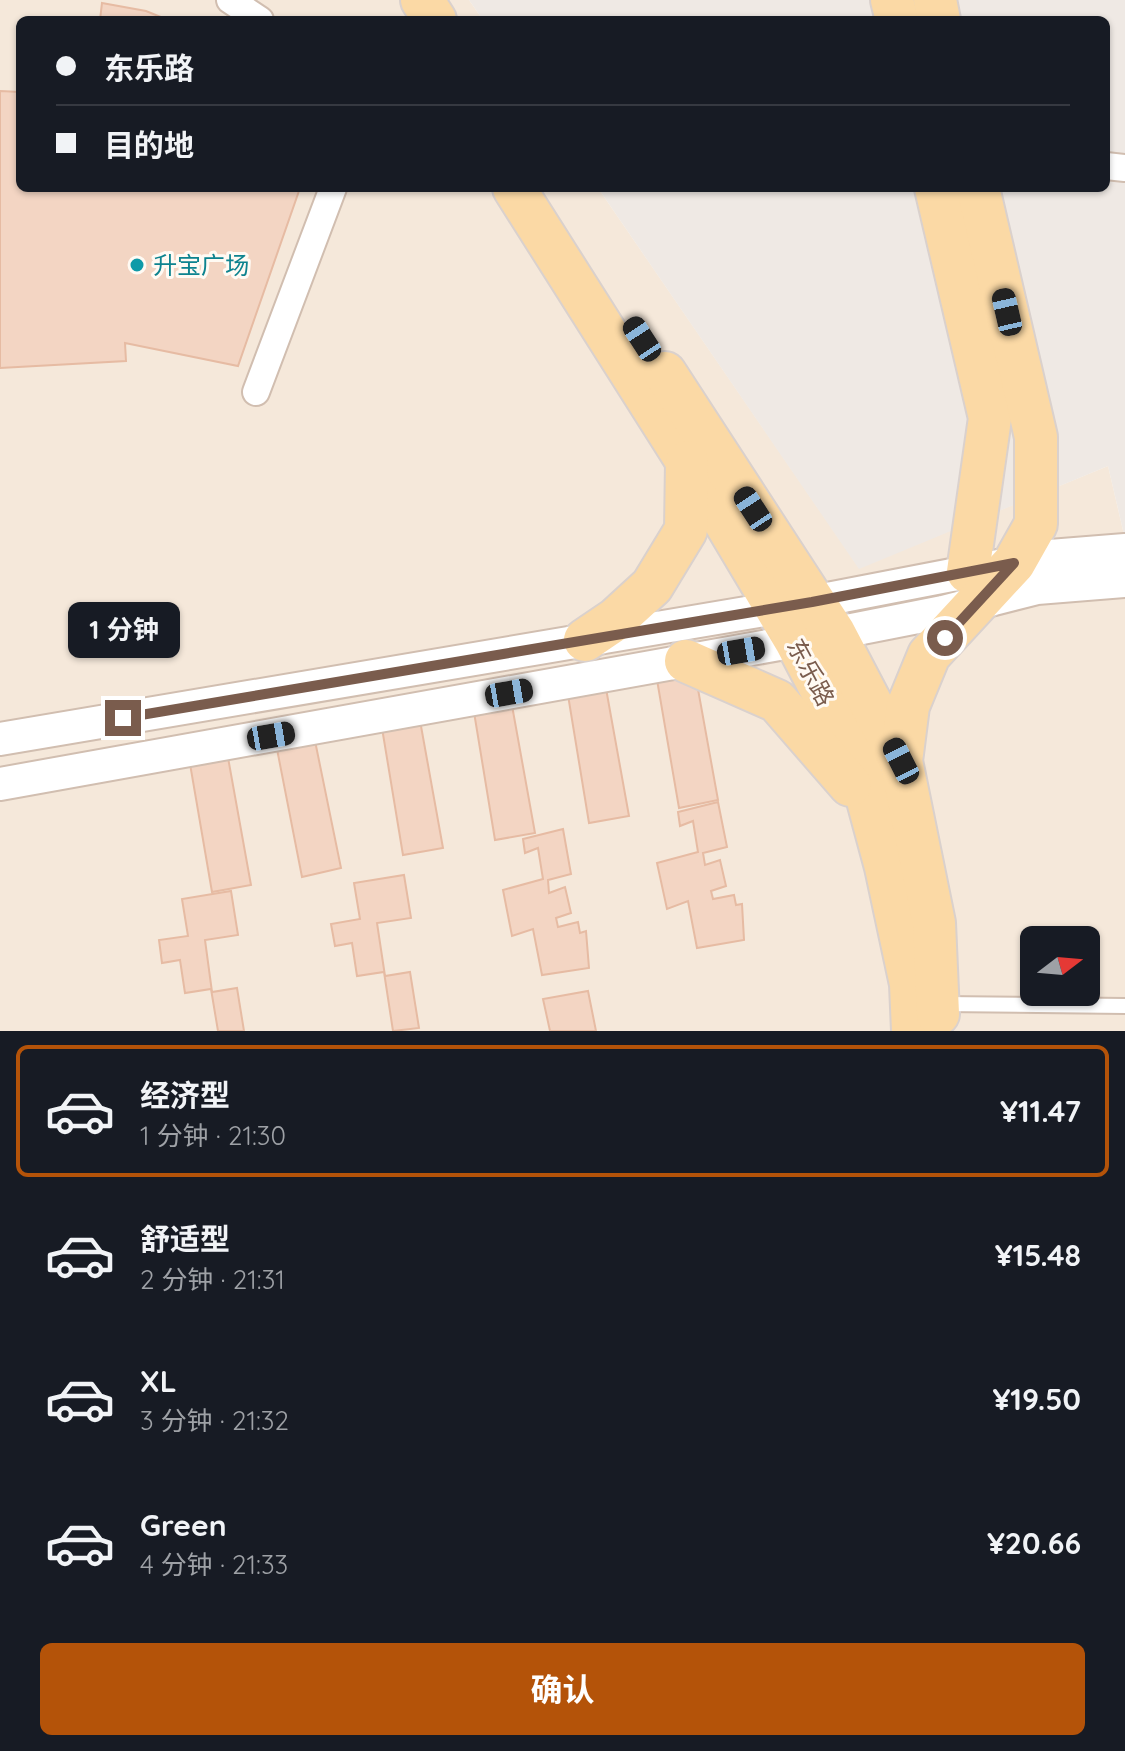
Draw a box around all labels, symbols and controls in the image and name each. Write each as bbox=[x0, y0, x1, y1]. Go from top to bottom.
text: 东乐路 bbox=[104, 49, 194, 87]
text: 目的地 bbox=[104, 126, 194, 164]
place label: 升宝广场 bbox=[153, 250, 249, 280]
marker: 升宝广场 bbox=[128, 256, 146, 274]
car bbox=[990, 286, 1024, 338]
car bbox=[619, 312, 665, 366]
car bbox=[730, 482, 776, 536]
callout: 1 分钟 bbox=[67, 602, 179, 658]
text: 1 分钟 bbox=[89, 613, 159, 646]
route start bbox=[927, 620, 963, 656]
street label: 东乐路 bbox=[781, 633, 841, 711]
car bbox=[715, 635, 767, 667]
car bbox=[483, 677, 535, 709]
route end bbox=[105, 700, 141, 736]
car bbox=[245, 720, 297, 752]
car bbox=[879, 734, 923, 788]
north arrow bbox=[1020, 926, 1100, 1006]
map controls bbox=[1020, 926, 1100, 1006]
icon: car bbox=[44, 1075, 116, 1147]
text: 经济型 bbox=[140, 1076, 230, 1114]
text: ¥11.47 bbox=[1000, 1092, 1081, 1130]
text: 1 分钟 · 21:30 bbox=[140, 1119, 286, 1152]
icon: car bbox=[44, 1219, 116, 1291]
text: 舒适型 bbox=[140, 1220, 230, 1258]
text: ¥15.48 bbox=[995, 1236, 1081, 1274]
text: 2 分钟 · 21:31 bbox=[140, 1263, 285, 1296]
text: XL bbox=[140, 1362, 177, 1400]
icon: car bbox=[44, 1363, 116, 1435]
text: ¥19.50 bbox=[992, 1380, 1081, 1418]
text: 3 分钟 · 21:32 bbox=[140, 1404, 289, 1437]
text: Green bbox=[140, 1506, 227, 1544]
icon: car bbox=[44, 1507, 116, 1579]
text: ¥20.66 bbox=[987, 1524, 1081, 1562]
text: 4 分钟 · 21:33 bbox=[140, 1548, 288, 1581]
button: 确认 bbox=[40, 1643, 1085, 1735]

